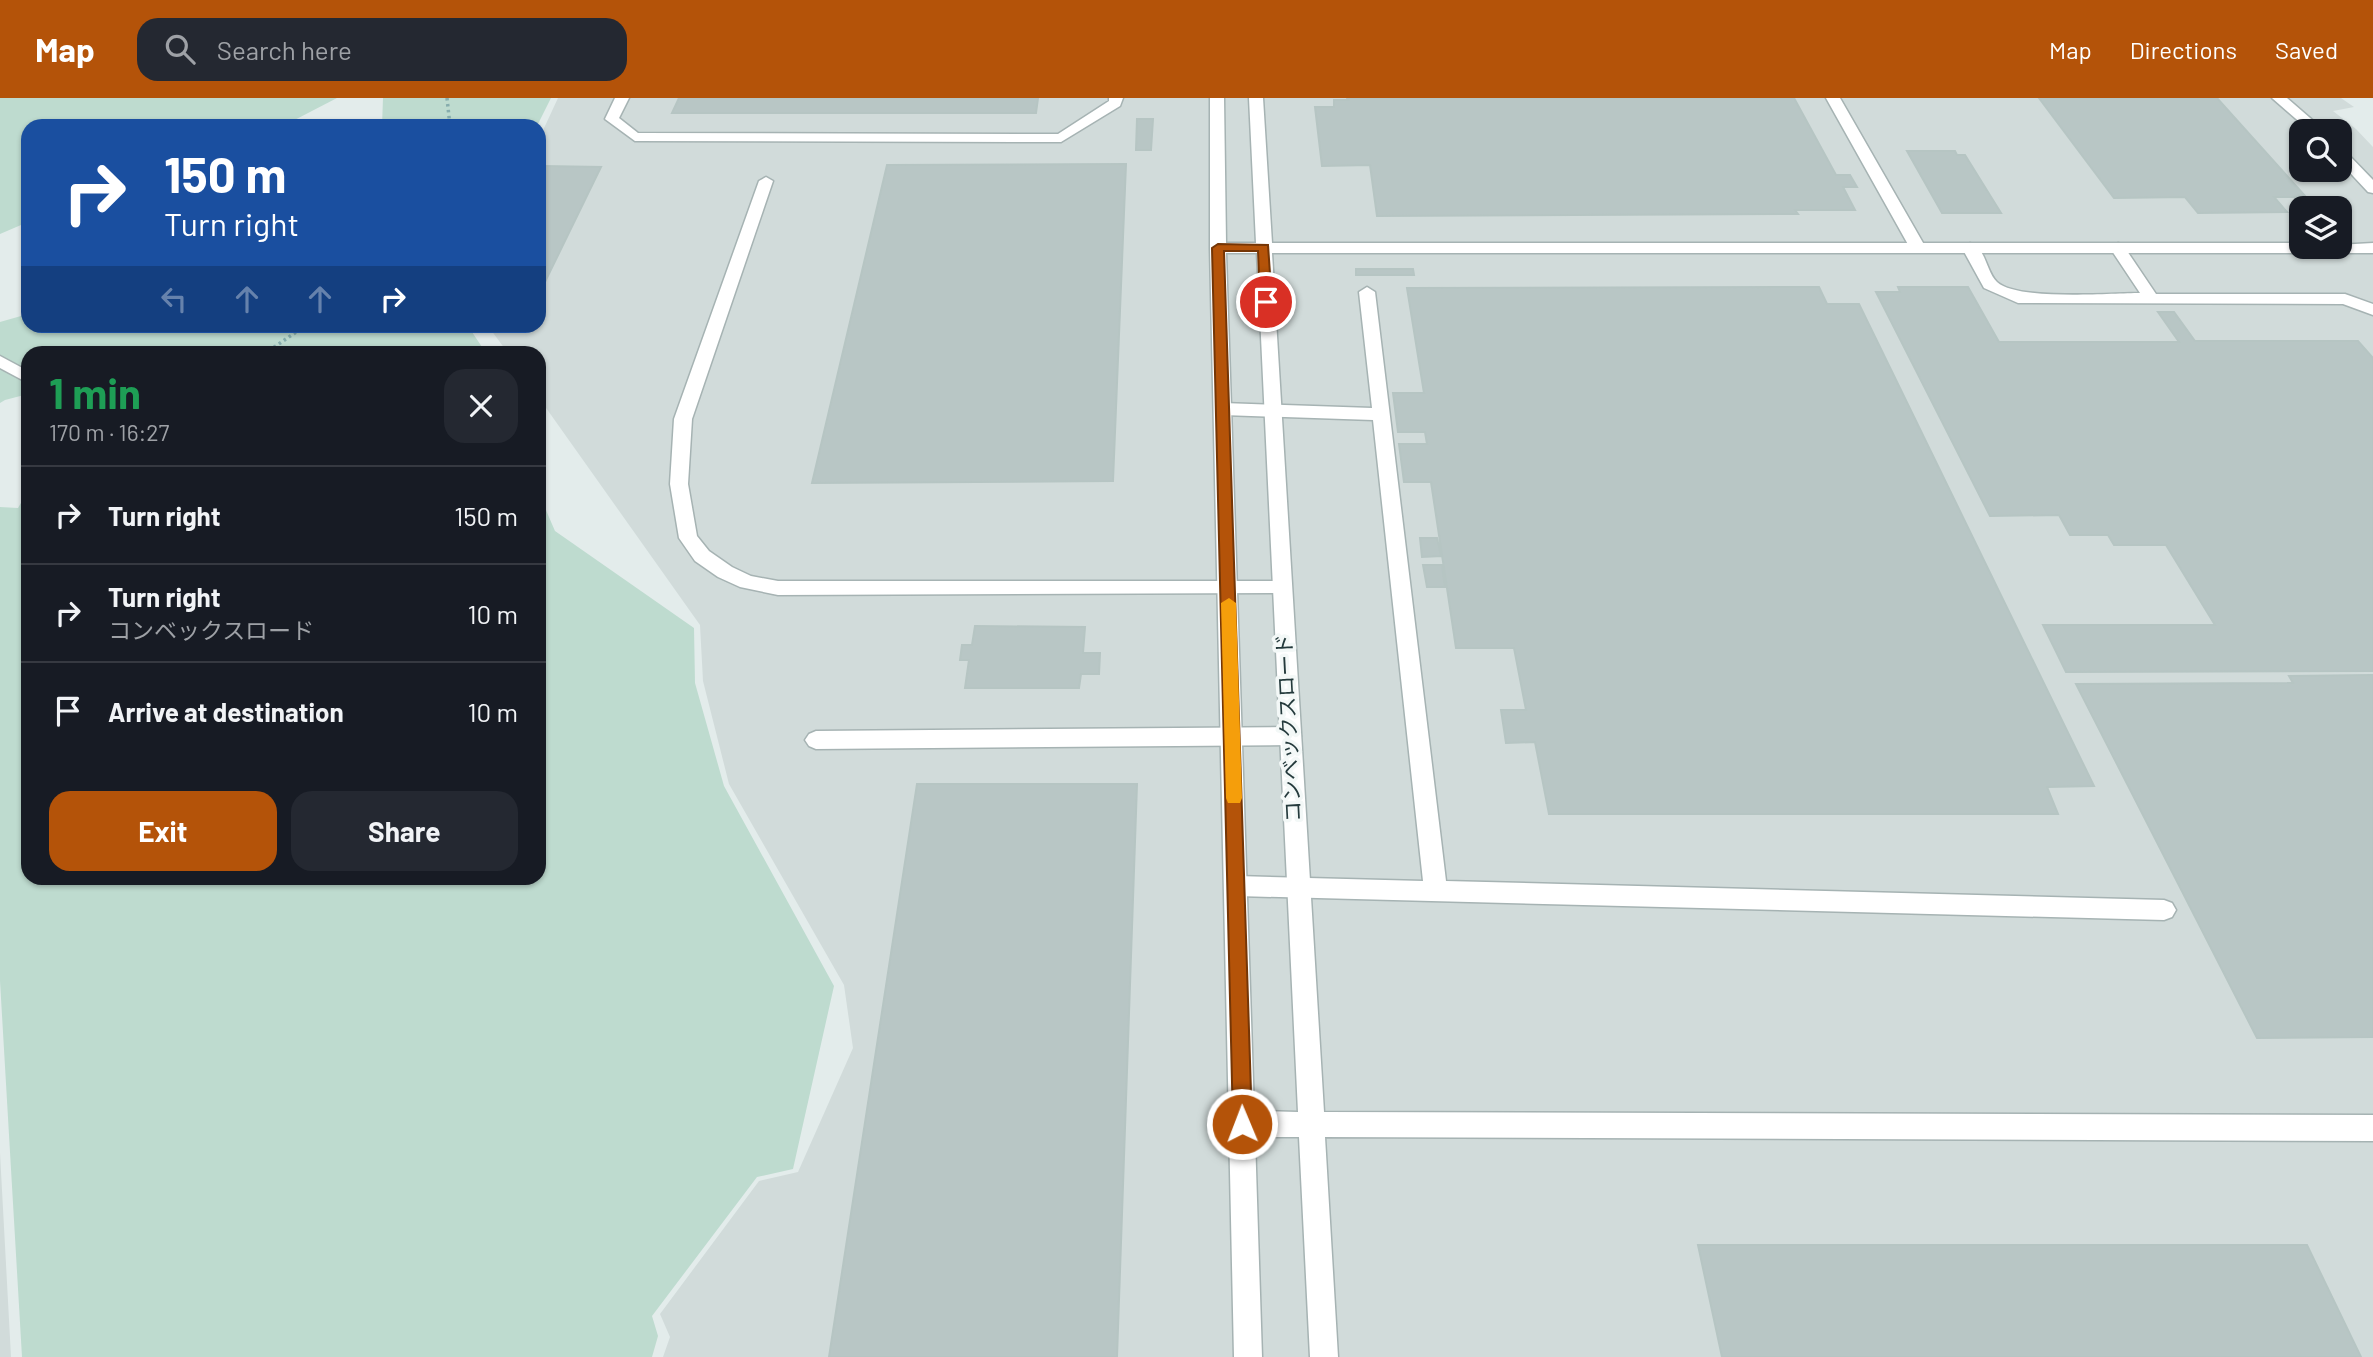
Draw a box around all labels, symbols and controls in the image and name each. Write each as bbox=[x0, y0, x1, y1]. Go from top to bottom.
search box bbox=[137, 18, 627, 81]
text: Map bbox=[35, 29, 95, 69]
icon: search bbox=[161, 30, 199, 68]
text: Search here bbox=[217, 34, 352, 65]
text: Map bbox=[2049, 35, 2092, 64]
text: Directions bbox=[2130, 35, 2237, 64]
text: Saved bbox=[2275, 35, 2338, 64]
map controls bbox=[2289, 119, 2352, 259]
button: search bbox=[2289, 119, 2352, 182]
text: 150 m bbox=[164, 144, 286, 203]
icon: right bbox=[49, 147, 140, 238]
button: layers bbox=[2289, 196, 2352, 259]
text: Turn right bbox=[164, 204, 299, 242]
pin bbox=[1236, 272, 1296, 332]
icon: left bbox=[155, 280, 193, 318]
icon: ahead bbox=[228, 280, 266, 318]
icon: ahead bbox=[301, 280, 339, 318]
icon: right bbox=[374, 280, 412, 318]
icon: arrive bbox=[1247, 283, 1285, 321]
text: 1 min bbox=[49, 367, 141, 417]
button: close bbox=[444, 369, 518, 443]
text: 170 m · 16:27 bbox=[49, 418, 169, 446]
icon: right bbox=[49, 496, 87, 534]
text: Turn right bbox=[108, 500, 221, 531]
text: 150 m bbox=[454, 500, 518, 531]
text: Turn right bbox=[108, 581, 221, 612]
icon: right bbox=[49, 594, 87, 632]
text: 10 m bbox=[468, 598, 518, 629]
text: コンベックスロード bbox=[108, 616, 314, 644]
street label: コンベックスロード bbox=[1270, 633, 1305, 823]
icon: arrive bbox=[49, 692, 87, 730]
text: Arrive at destination bbox=[108, 696, 344, 727]
text: 10 m bbox=[468, 696, 518, 727]
button: Exit bbox=[49, 791, 277, 871]
button: Share bbox=[291, 791, 518, 871]
position arrow bbox=[1205, 1087, 1279, 1161]

